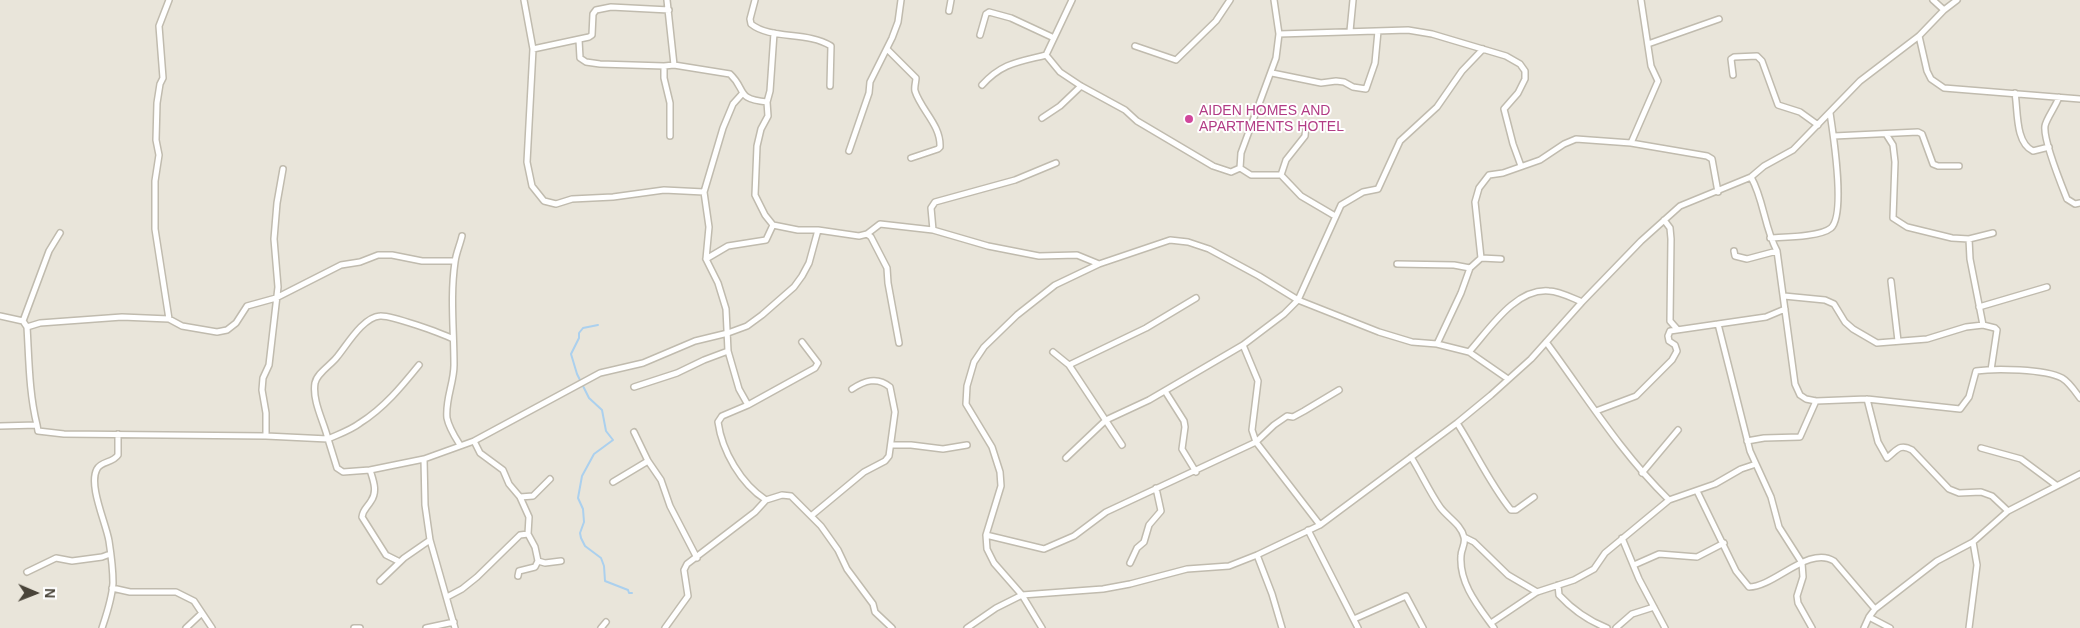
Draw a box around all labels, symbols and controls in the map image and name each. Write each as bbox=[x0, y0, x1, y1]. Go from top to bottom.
place label: AIDEN HOMES AND APARTMENTS HOTEL bbox=[1199, 103, 1344, 136]
marker: AIDEN HOMES AND APARTMENTS HOTEL bbox=[1183, 113, 1195, 125]
north arrow bbox=[10, 568, 60, 618]
text: N bbox=[42, 588, 58, 598]

